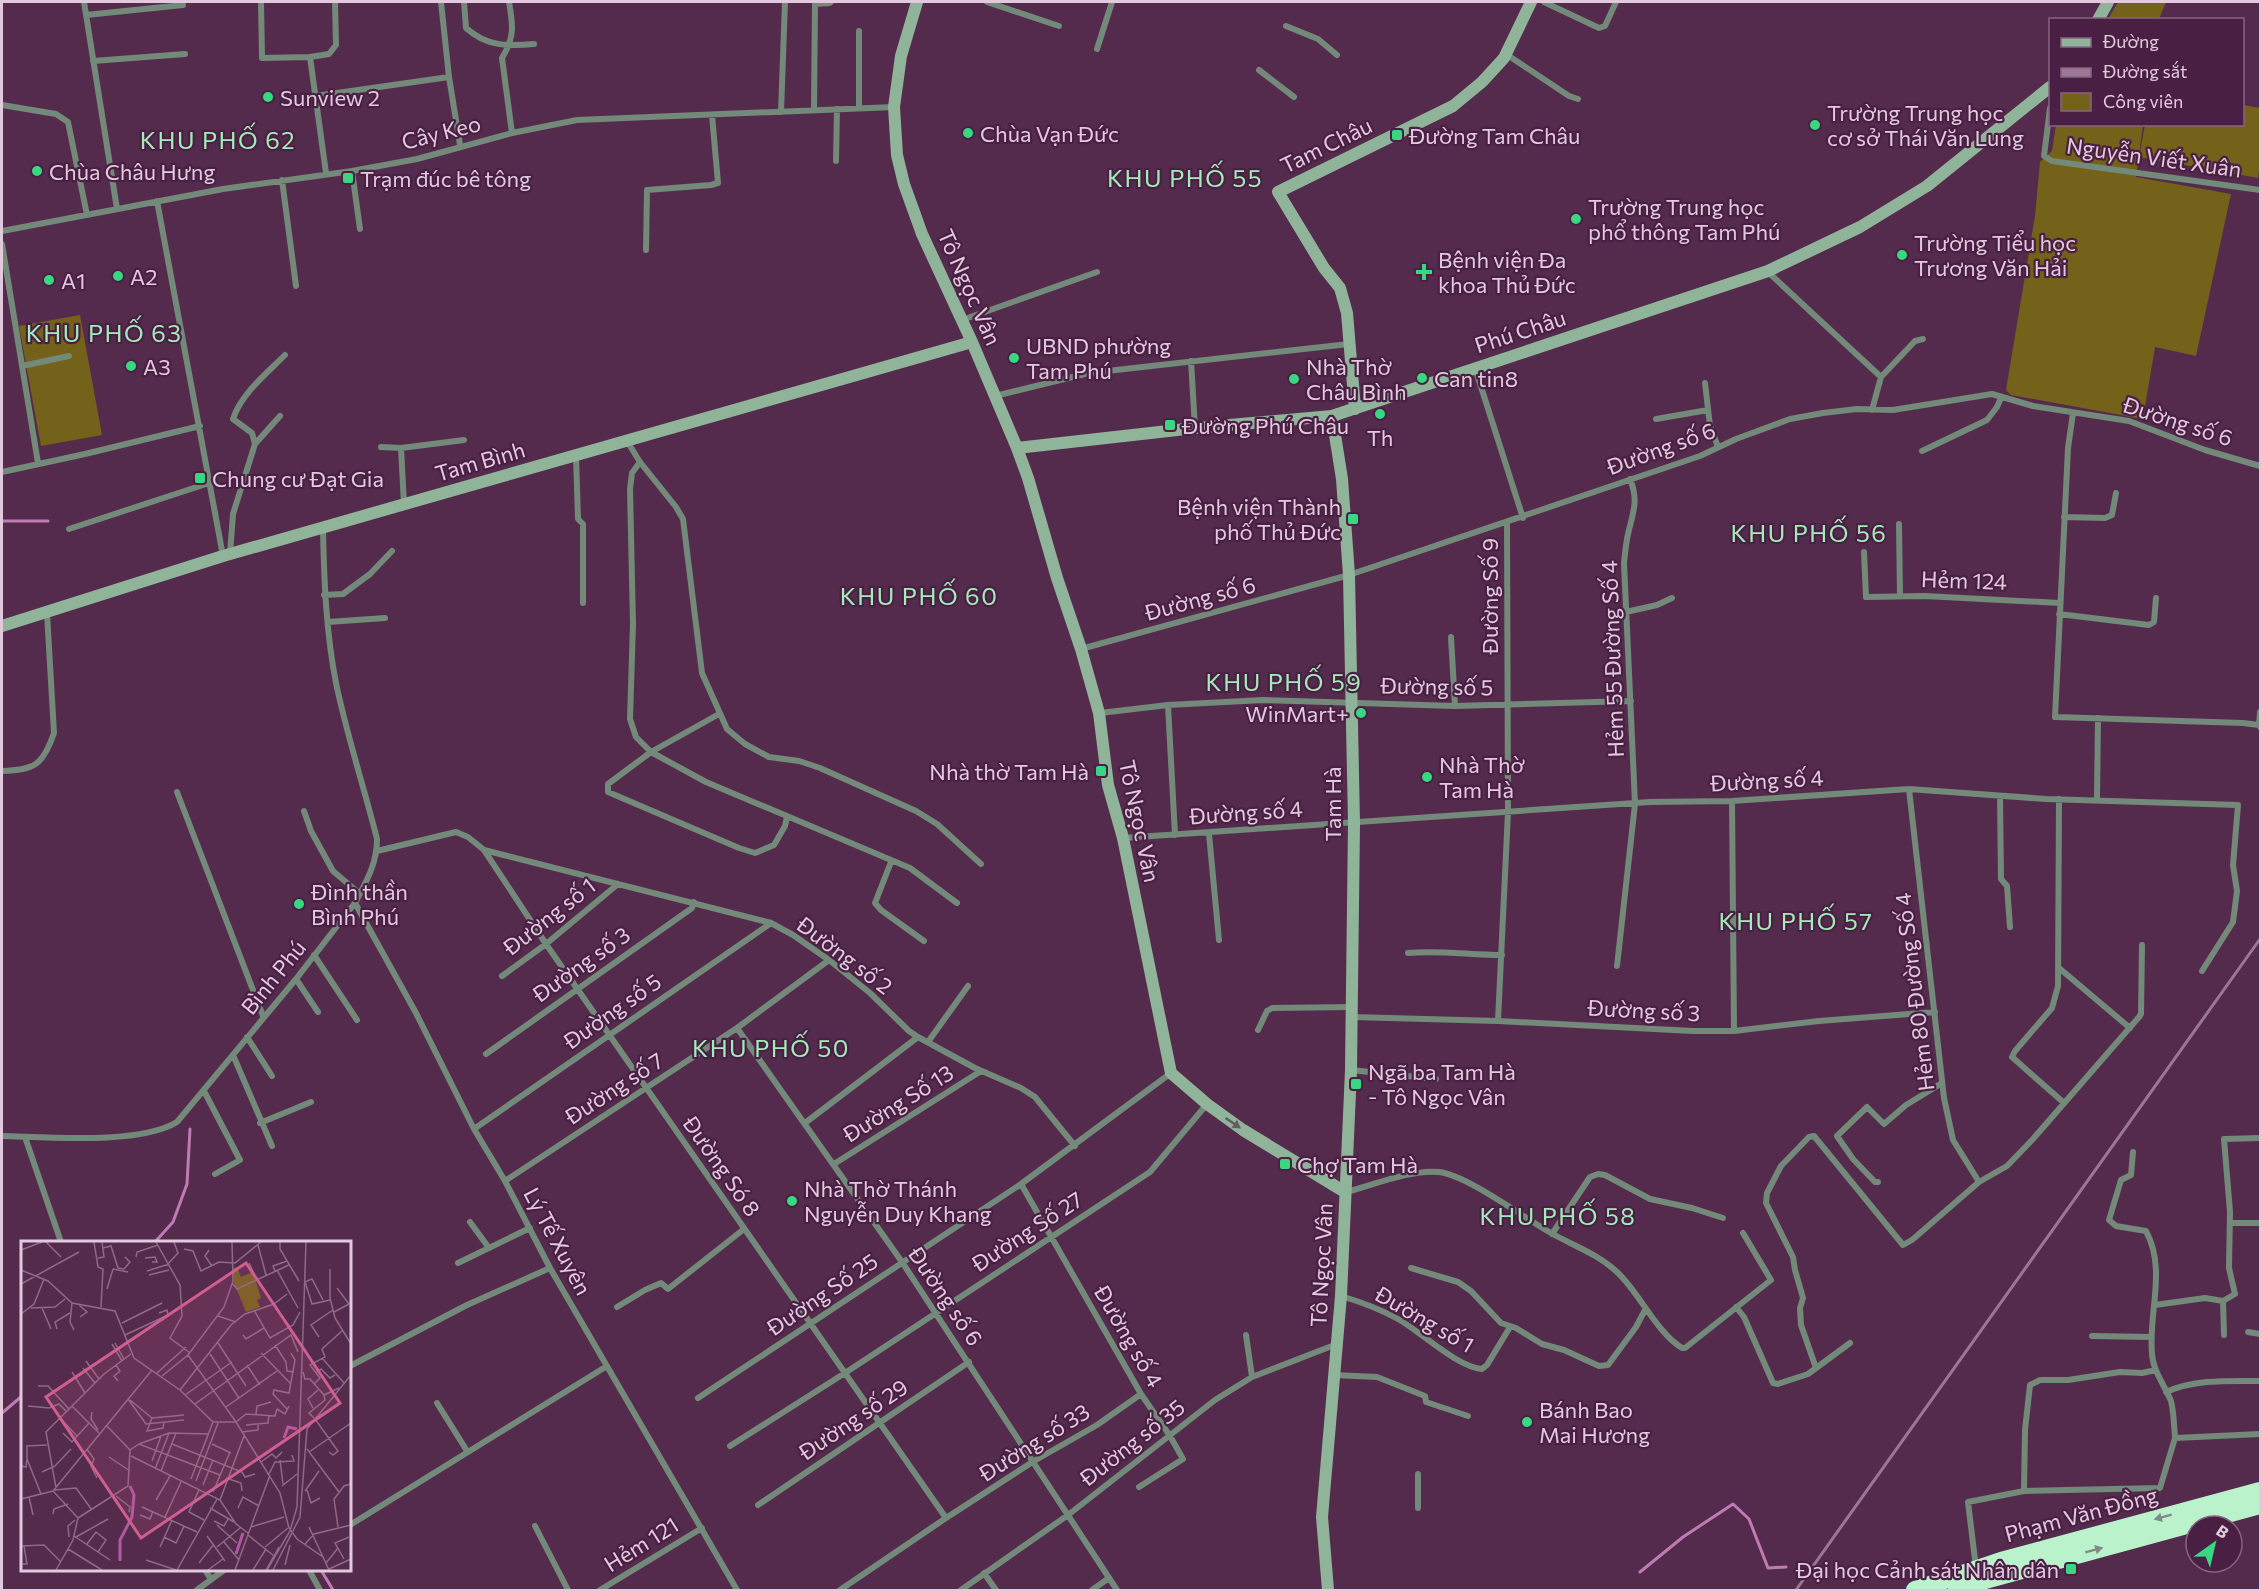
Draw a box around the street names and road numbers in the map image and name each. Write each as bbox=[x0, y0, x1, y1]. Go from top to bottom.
street label: Cây Keo bbox=[399, 109, 483, 155]
street label: Tam Châu bbox=[1276, 111, 1376, 179]
street label: Nguyễn Viết Xuân bbox=[2065, 131, 2243, 183]
street label: Tô Ngọc Vân bbox=[932, 225, 1008, 349]
street label: Phú Châu bbox=[1471, 304, 1569, 358]
street label: Đường số 6 bbox=[2119, 390, 2236, 451]
street label: Đường số 6 bbox=[1602, 416, 1719, 480]
street label: Tam Bình bbox=[432, 435, 528, 487]
street label: Đường Số 9 bbox=[1476, 538, 1503, 655]
street label: Hẻm 55 Đường Số 4 bbox=[1595, 560, 1629, 758]
street label: Hẻm 124 bbox=[1921, 565, 2007, 595]
street label: Đường số 6 bbox=[1141, 570, 1258, 626]
street label: Đường số 5 bbox=[1379, 672, 1494, 700]
street label: Tô Ngọc Vân bbox=[1114, 757, 1166, 885]
street label: Đường số 4 bbox=[1709, 764, 1824, 797]
street label: Tam Hà bbox=[1319, 766, 1346, 842]
street label: Đường số 4 bbox=[1188, 795, 1303, 829]
street label: Đường số 1 bbox=[497, 872, 600, 961]
street label: Hẻm 80 Đường Số 4 bbox=[1888, 891, 1940, 1093]
street label: Đường số 2 bbox=[791, 910, 898, 1000]
street label: Đường số 3 bbox=[526, 921, 635, 1008]
street label: Bình Phú bbox=[235, 934, 311, 1020]
street label: Đường số 5 bbox=[557, 968, 666, 1055]
street label: Đường số 3 bbox=[1586, 994, 1701, 1026]
street label: Đường số 7 bbox=[559, 1046, 668, 1130]
street label: Đường Số 13 bbox=[837, 1058, 958, 1148]
street label: Đường Só 8 bbox=[677, 1110, 766, 1221]
street label: Lý Tế Xuyên bbox=[518, 1183, 598, 1299]
street label: Đường Số 27 bbox=[966, 1185, 1088, 1277]
street label: Tô Ngọc Vân bbox=[1304, 1202, 1338, 1328]
street label: Đường số 6 bbox=[903, 1241, 989, 1351]
street label: Đường Số 25 bbox=[761, 1247, 883, 1342]
street label: Đường số 4 bbox=[1088, 1279, 1169, 1392]
street label: Đường số 1 bbox=[1370, 1279, 1479, 1358]
street label: Đường số 29 bbox=[793, 1373, 913, 1466]
street label: Đường số 35 bbox=[1074, 1393, 1190, 1492]
street label: Đường số 33 bbox=[973, 1397, 1094, 1487]
street label: Phạm Văn Đồng bbox=[2002, 1481, 2161, 1547]
street label: Hẻm 121 bbox=[599, 1511, 683, 1577]

